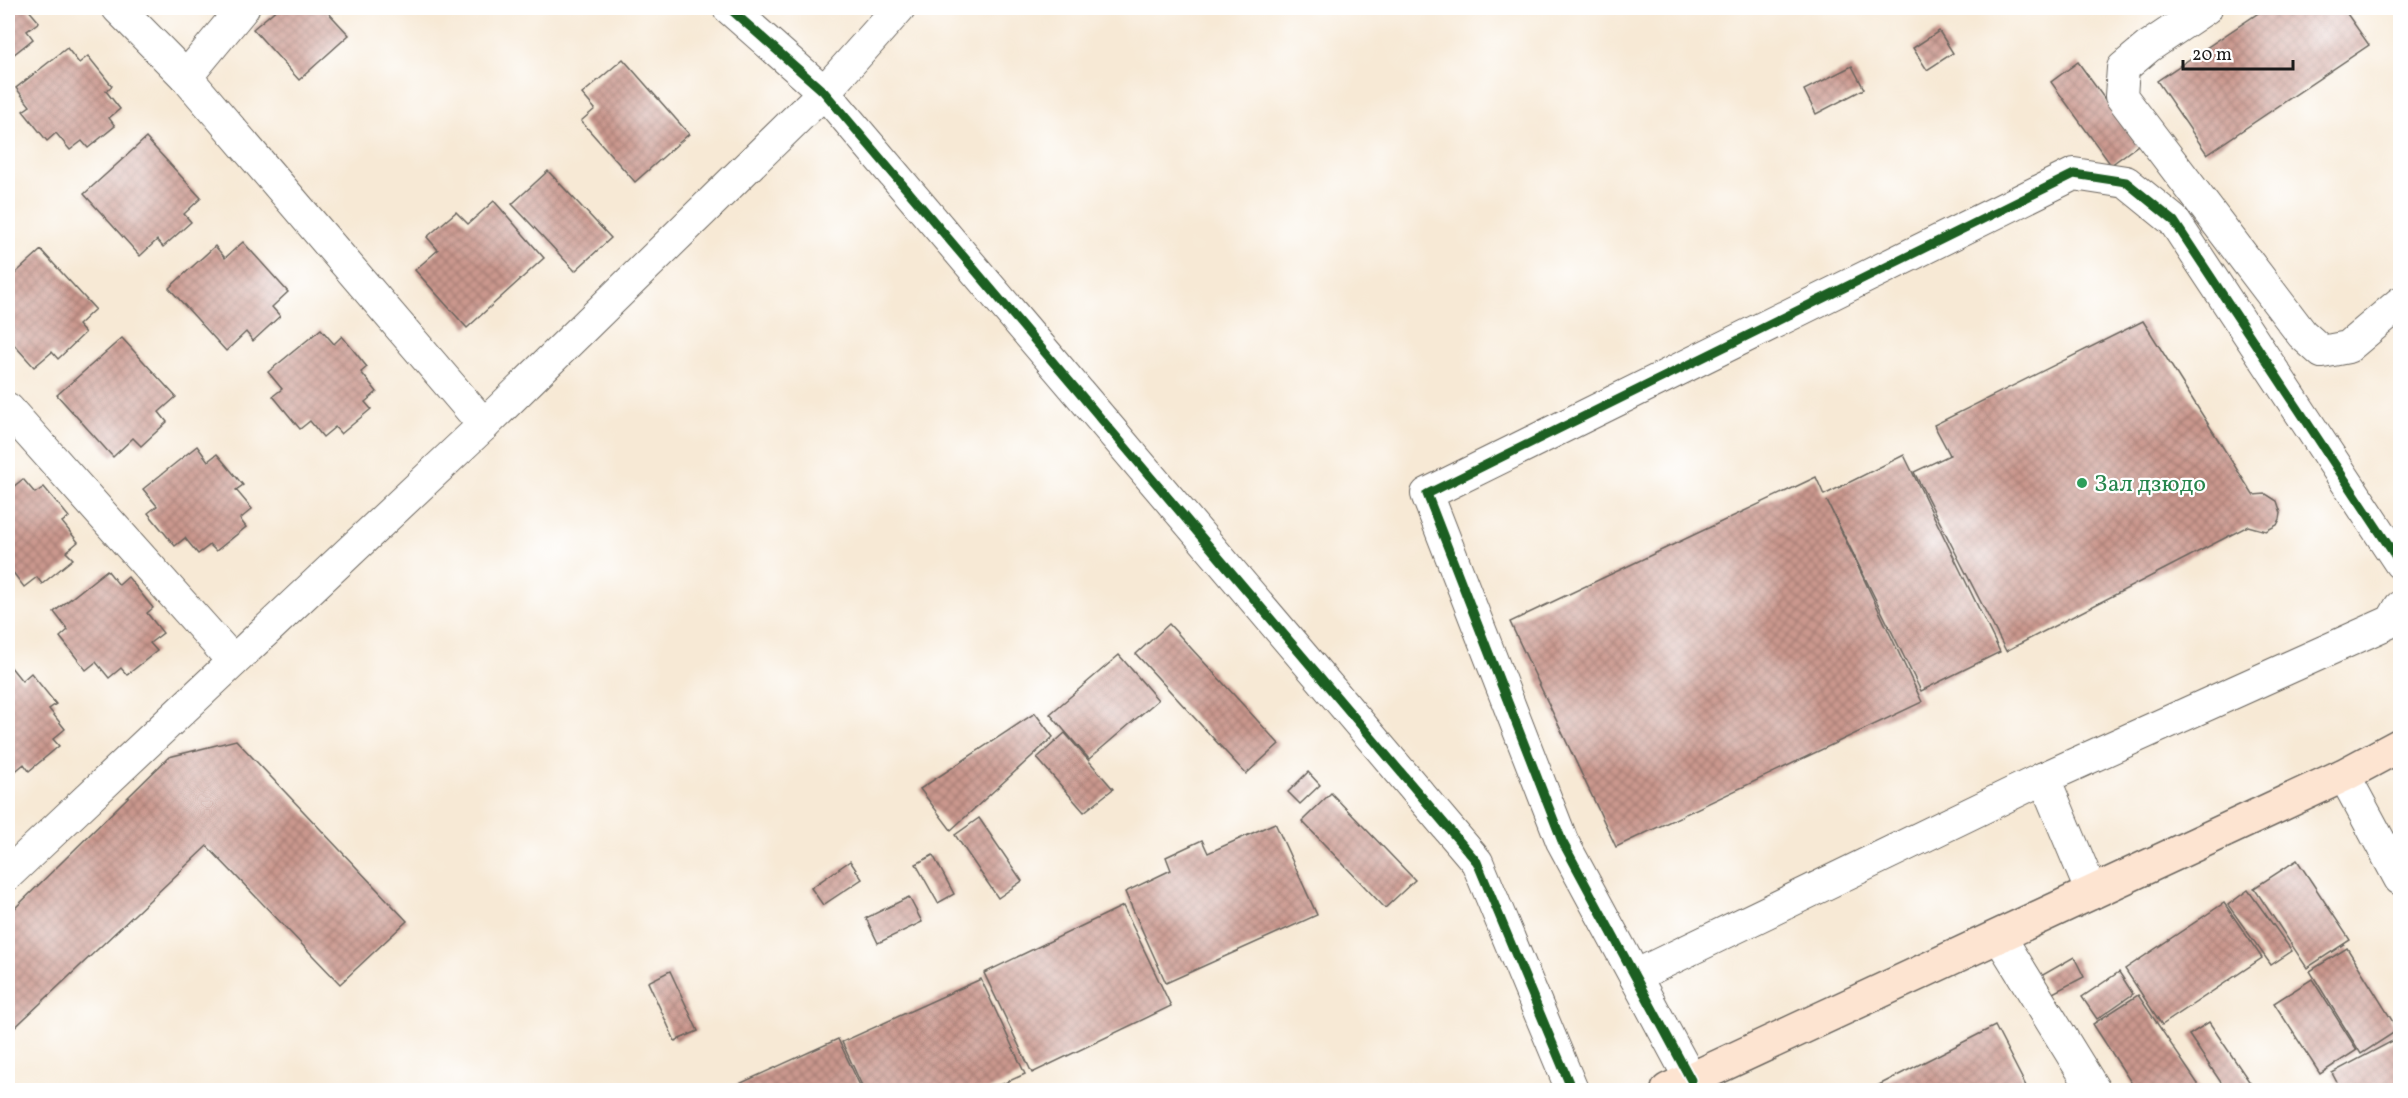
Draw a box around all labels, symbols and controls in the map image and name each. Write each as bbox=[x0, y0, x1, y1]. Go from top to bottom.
scale bar bbox=[2183, 33, 2292, 71]
text: 20 m bbox=[2192, 43, 2232, 68]
place label: Зал дзюдо bbox=[2094, 468, 2206, 502]
marker: Зал дзюдо bbox=[2075, 476, 2089, 490]

